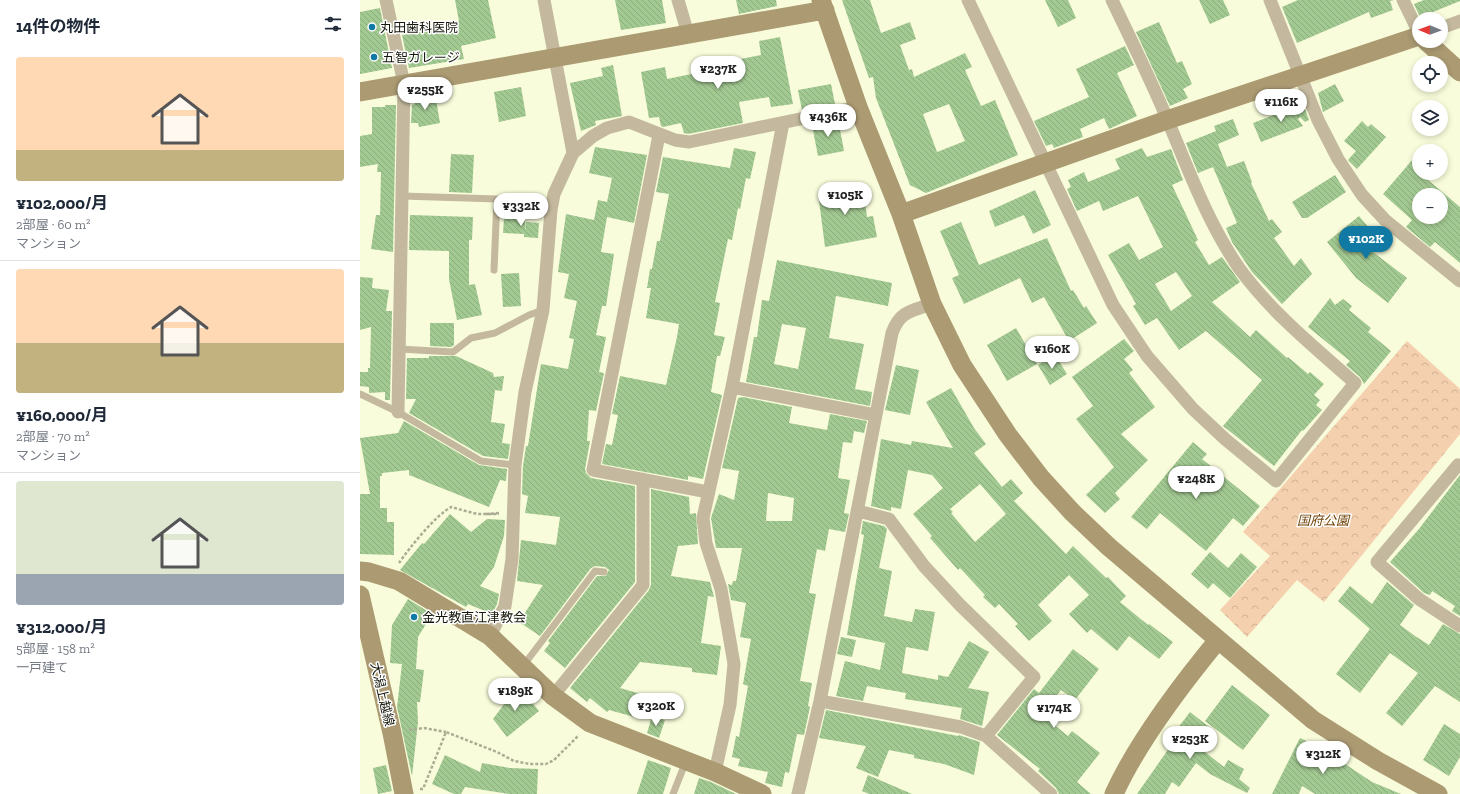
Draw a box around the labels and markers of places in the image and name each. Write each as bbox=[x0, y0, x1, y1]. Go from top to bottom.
place label: 丸田歯科医院 bbox=[380, 20, 458, 35]
marker: 丸田歯科医院 bbox=[367, 22, 377, 32]
place label: 五智ガレージ bbox=[382, 50, 460, 65]
marker: 五智ガレージ bbox=[369, 52, 379, 62]
pin: ¥237K bbox=[690, 56, 746, 90]
pin: ¥255K bbox=[397, 77, 453, 111]
pin: ¥116K bbox=[1253, 89, 1309, 123]
pin: ¥436K bbox=[800, 104, 856, 138]
pin: ¥105K bbox=[817, 182, 873, 216]
pin: ¥332K bbox=[493, 193, 549, 227]
pin: ¥102K bbox=[1338, 226, 1394, 260]
pin: ¥160K bbox=[1024, 336, 1080, 370]
pin: ¥248K bbox=[1168, 466, 1224, 500]
place label: 金光教直江津教会 bbox=[422, 610, 526, 625]
marker: 金光教直江津教会 bbox=[409, 612, 419, 622]
pin: ¥189K bbox=[487, 678, 543, 712]
pin: ¥320K bbox=[628, 693, 684, 727]
pin: ¥174K bbox=[1026, 695, 1082, 729]
pin: ¥253K bbox=[1162, 726, 1218, 760]
pin: ¥312K bbox=[1295, 741, 1351, 775]

